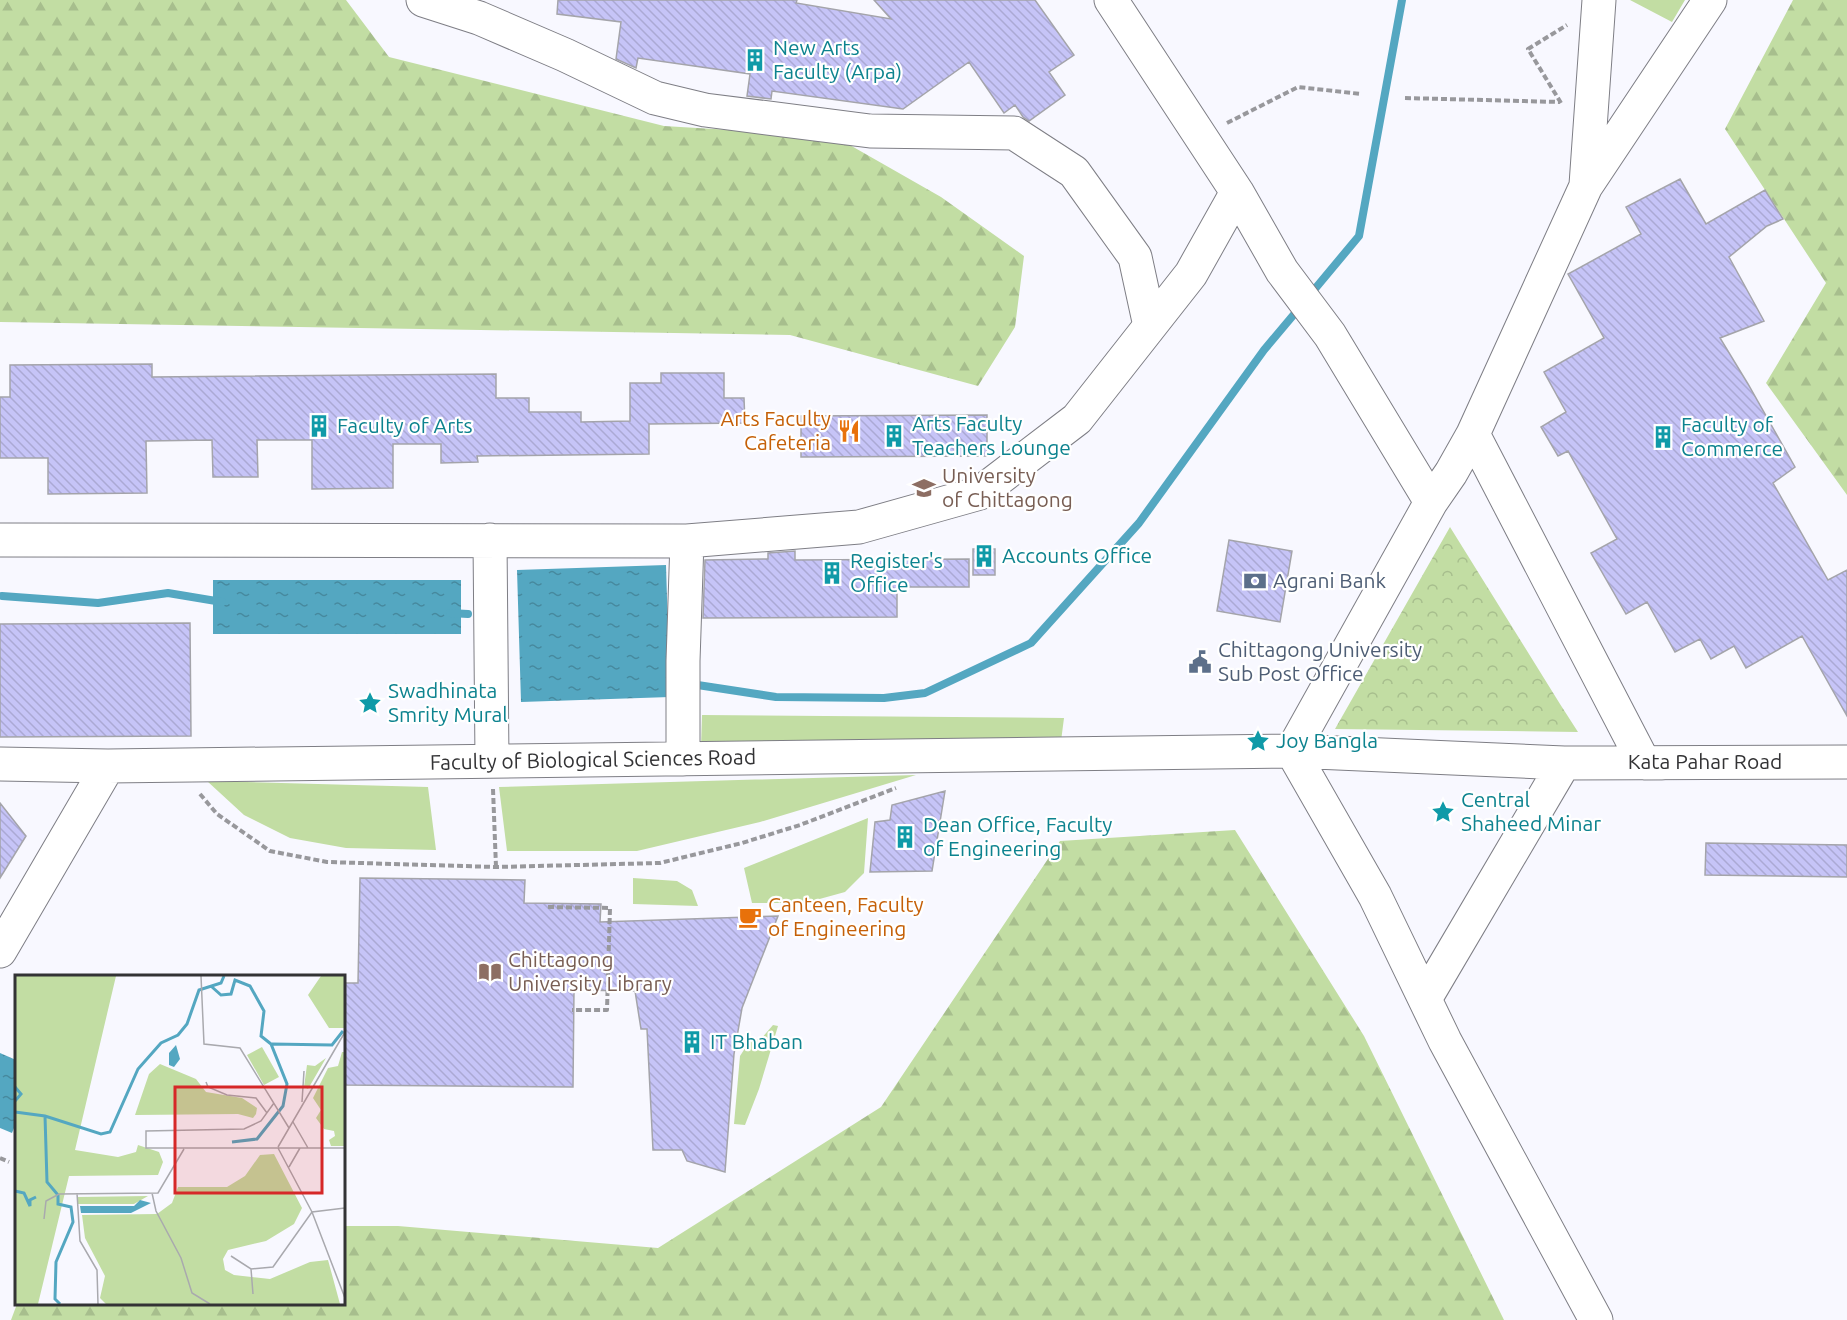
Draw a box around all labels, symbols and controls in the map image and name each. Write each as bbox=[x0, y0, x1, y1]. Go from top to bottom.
place label: New Arts Faculty (Arpa) bbox=[773, 35, 902, 83]
building icon: New Arts Faculty (Arpa) bbox=[742, 47, 768, 73]
place label: Arts Faculty Cafeteria bbox=[721, 406, 831, 454]
place label: Arts Faculty Teachers Lounge bbox=[912, 411, 1071, 459]
place label: Faculty of Commerce bbox=[1681, 412, 1783, 460]
building icon: Faculty of Arts bbox=[306, 413, 332, 439]
place label: Faculty of Arts bbox=[337, 413, 473, 437]
restaurant icon: Arts Faculty Cafeteria bbox=[836, 418, 862, 444]
building icon: Arts Faculty Teachers Lounge bbox=[881, 423, 907, 449]
building icon: Faculty of Commerce bbox=[1650, 424, 1676, 450]
place label: University of Chittagong bbox=[942, 463, 1073, 511]
school or university icon: University of Chittagong bbox=[911, 475, 937, 501]
building icon: Accounts Office bbox=[971, 543, 997, 569]
place label: Accounts Office bbox=[1002, 543, 1152, 567]
place label: Register's Office bbox=[850, 548, 943, 596]
building icon: Register's Office bbox=[819, 560, 845, 586]
bank icon: Agrani Bank bbox=[1242, 568, 1268, 594]
place label: Agrani Bank bbox=[1273, 568, 1386, 592]
place label: Chittagong University Sub Post Office bbox=[1218, 637, 1422, 685]
public building icon: Chittagong University Sub Post Office bbox=[1187, 649, 1213, 675]
place label: Swadhinata Smrity Mural bbox=[388, 678, 508, 726]
place icon: Swadhinata Smrity Mural bbox=[357, 690, 383, 716]
place icon: Joy Bangla bbox=[1245, 728, 1271, 754]
place label: Joy Bangla bbox=[1276, 728, 1378, 752]
street label: Faculty of Biological Sciences Road bbox=[430, 744, 756, 774]
street label: Kata Pahar Road bbox=[1628, 749, 1782, 773]
place label: Central Shaheed Minar bbox=[1461, 787, 1601, 835]
place icon: Central Shaheed Minar bbox=[1430, 799, 1456, 825]
place label: Dean Office, Faculty of Engineering bbox=[923, 812, 1112, 860]
building icon: Dean Office, Faculty of Engineering bbox=[892, 824, 918, 850]
place label: Canteen, Faculty of Engineering bbox=[768, 892, 924, 940]
cafe icon: Canteen, Faculty of Engineering bbox=[737, 904, 763, 930]
place label: Chittagong University Library bbox=[508, 947, 672, 995]
library icon: Chittagong University Library bbox=[477, 959, 503, 985]
inset map bbox=[15, 975, 345, 1305]
building icon: IT Bhaban bbox=[679, 1029, 705, 1055]
place label: IT Bhaban bbox=[710, 1029, 803, 1053]

